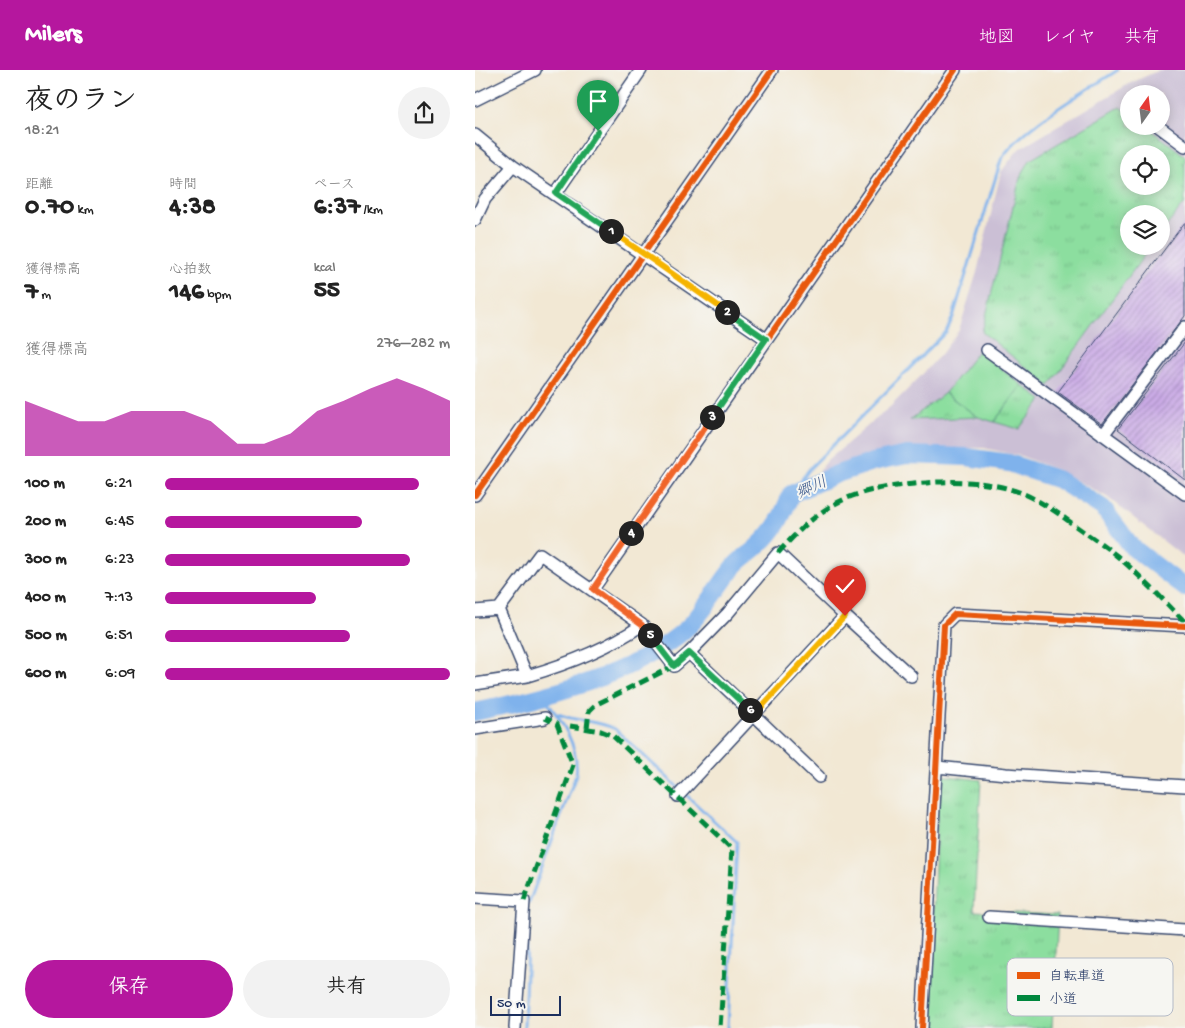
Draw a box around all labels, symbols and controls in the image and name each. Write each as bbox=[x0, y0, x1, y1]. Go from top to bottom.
text: Milers bbox=[25, 21, 82, 50]
text: 地図 bbox=[979, 28, 1015, 49]
text: レイヤ bbox=[1043, 28, 1096, 49]
text: 共有 bbox=[1124, 28, 1160, 49]
pin bbox=[577, 80, 619, 131]
north arrow bbox=[1120, 85, 1170, 135]
map controls bbox=[1120, 85, 1170, 255]
text: 夜のラン bbox=[25, 86, 137, 119]
button: share bbox=[398, 87, 450, 139]
icon: arrive bbox=[584, 87, 612, 115]
text: 18:21 bbox=[25, 122, 60, 141]
button: locate bbox=[1120, 145, 1170, 195]
text: 距離 bbox=[25, 177, 53, 194]
text: 時間 bbox=[169, 177, 197, 194]
text: ペース bbox=[314, 177, 355, 194]
text: 0.70 bbox=[25, 194, 74, 223]
text: 4:38 bbox=[169, 194, 216, 223]
text: 6:37 bbox=[314, 194, 360, 223]
text: km bbox=[74, 202, 94, 219]
text: /km bbox=[360, 202, 383, 219]
button: layers bbox=[1120, 205, 1170, 255]
pin: 1 bbox=[599, 218, 623, 244]
text: 1 bbox=[609, 223, 614, 240]
text: kcal bbox=[314, 260, 336, 277]
text: 獲得標高 bbox=[25, 262, 81, 279]
text: 心拍数 bbox=[169, 262, 211, 279]
text: 55 bbox=[314, 277, 340, 306]
text: 7 bbox=[25, 279, 38, 308]
text: 146 bbox=[169, 279, 204, 308]
text: m bbox=[38, 287, 51, 304]
text: bpm bbox=[204, 287, 231, 304]
pin: 2 bbox=[715, 300, 739, 324]
text: 2 bbox=[724, 304, 731, 321]
text: 276–282 m bbox=[376, 335, 450, 354]
text: 獲得標高 bbox=[25, 342, 89, 361]
pin: 3 bbox=[699, 404, 725, 430]
text: 3 bbox=[709, 409, 716, 426]
water label: 郷川 bbox=[794, 473, 831, 505]
text: 100 m bbox=[25, 475, 65, 494]
text: 6:21 bbox=[105, 475, 132, 494]
text: 200 m bbox=[25, 513, 66, 532]
text: 6:45 bbox=[105, 513, 134, 532]
pin: 4 bbox=[619, 520, 643, 546]
text: 4 bbox=[628, 525, 635, 542]
text: 300 m bbox=[25, 551, 67, 570]
text: 6:23 bbox=[105, 551, 134, 570]
pin bbox=[824, 565, 866, 616]
icon: check bbox=[831, 572, 859, 600]
text: 400 m bbox=[25, 589, 66, 608]
text: 7:13 bbox=[105, 589, 133, 608]
pin: 5 bbox=[637, 622, 663, 648]
text: 500 m bbox=[25, 627, 67, 646]
text: 6:51 bbox=[105, 627, 133, 646]
text: 5 bbox=[647, 627, 654, 644]
text: 600 m bbox=[25, 665, 66, 684]
text: 6:09 bbox=[105, 665, 135, 684]
pin: 6 bbox=[737, 698, 763, 722]
text: 6 bbox=[747, 702, 754, 719]
legend bbox=[1007, 958, 1173, 1016]
button: 保存 bbox=[25, 960, 233, 1018]
button: 共有 bbox=[243, 960, 450, 1018]
text: 自転車道 bbox=[1049, 969, 1105, 986]
text: 小道 bbox=[1049, 992, 1077, 1009]
scale bar bbox=[490, 993, 561, 1016]
text: 50 m bbox=[497, 996, 526, 1013]

